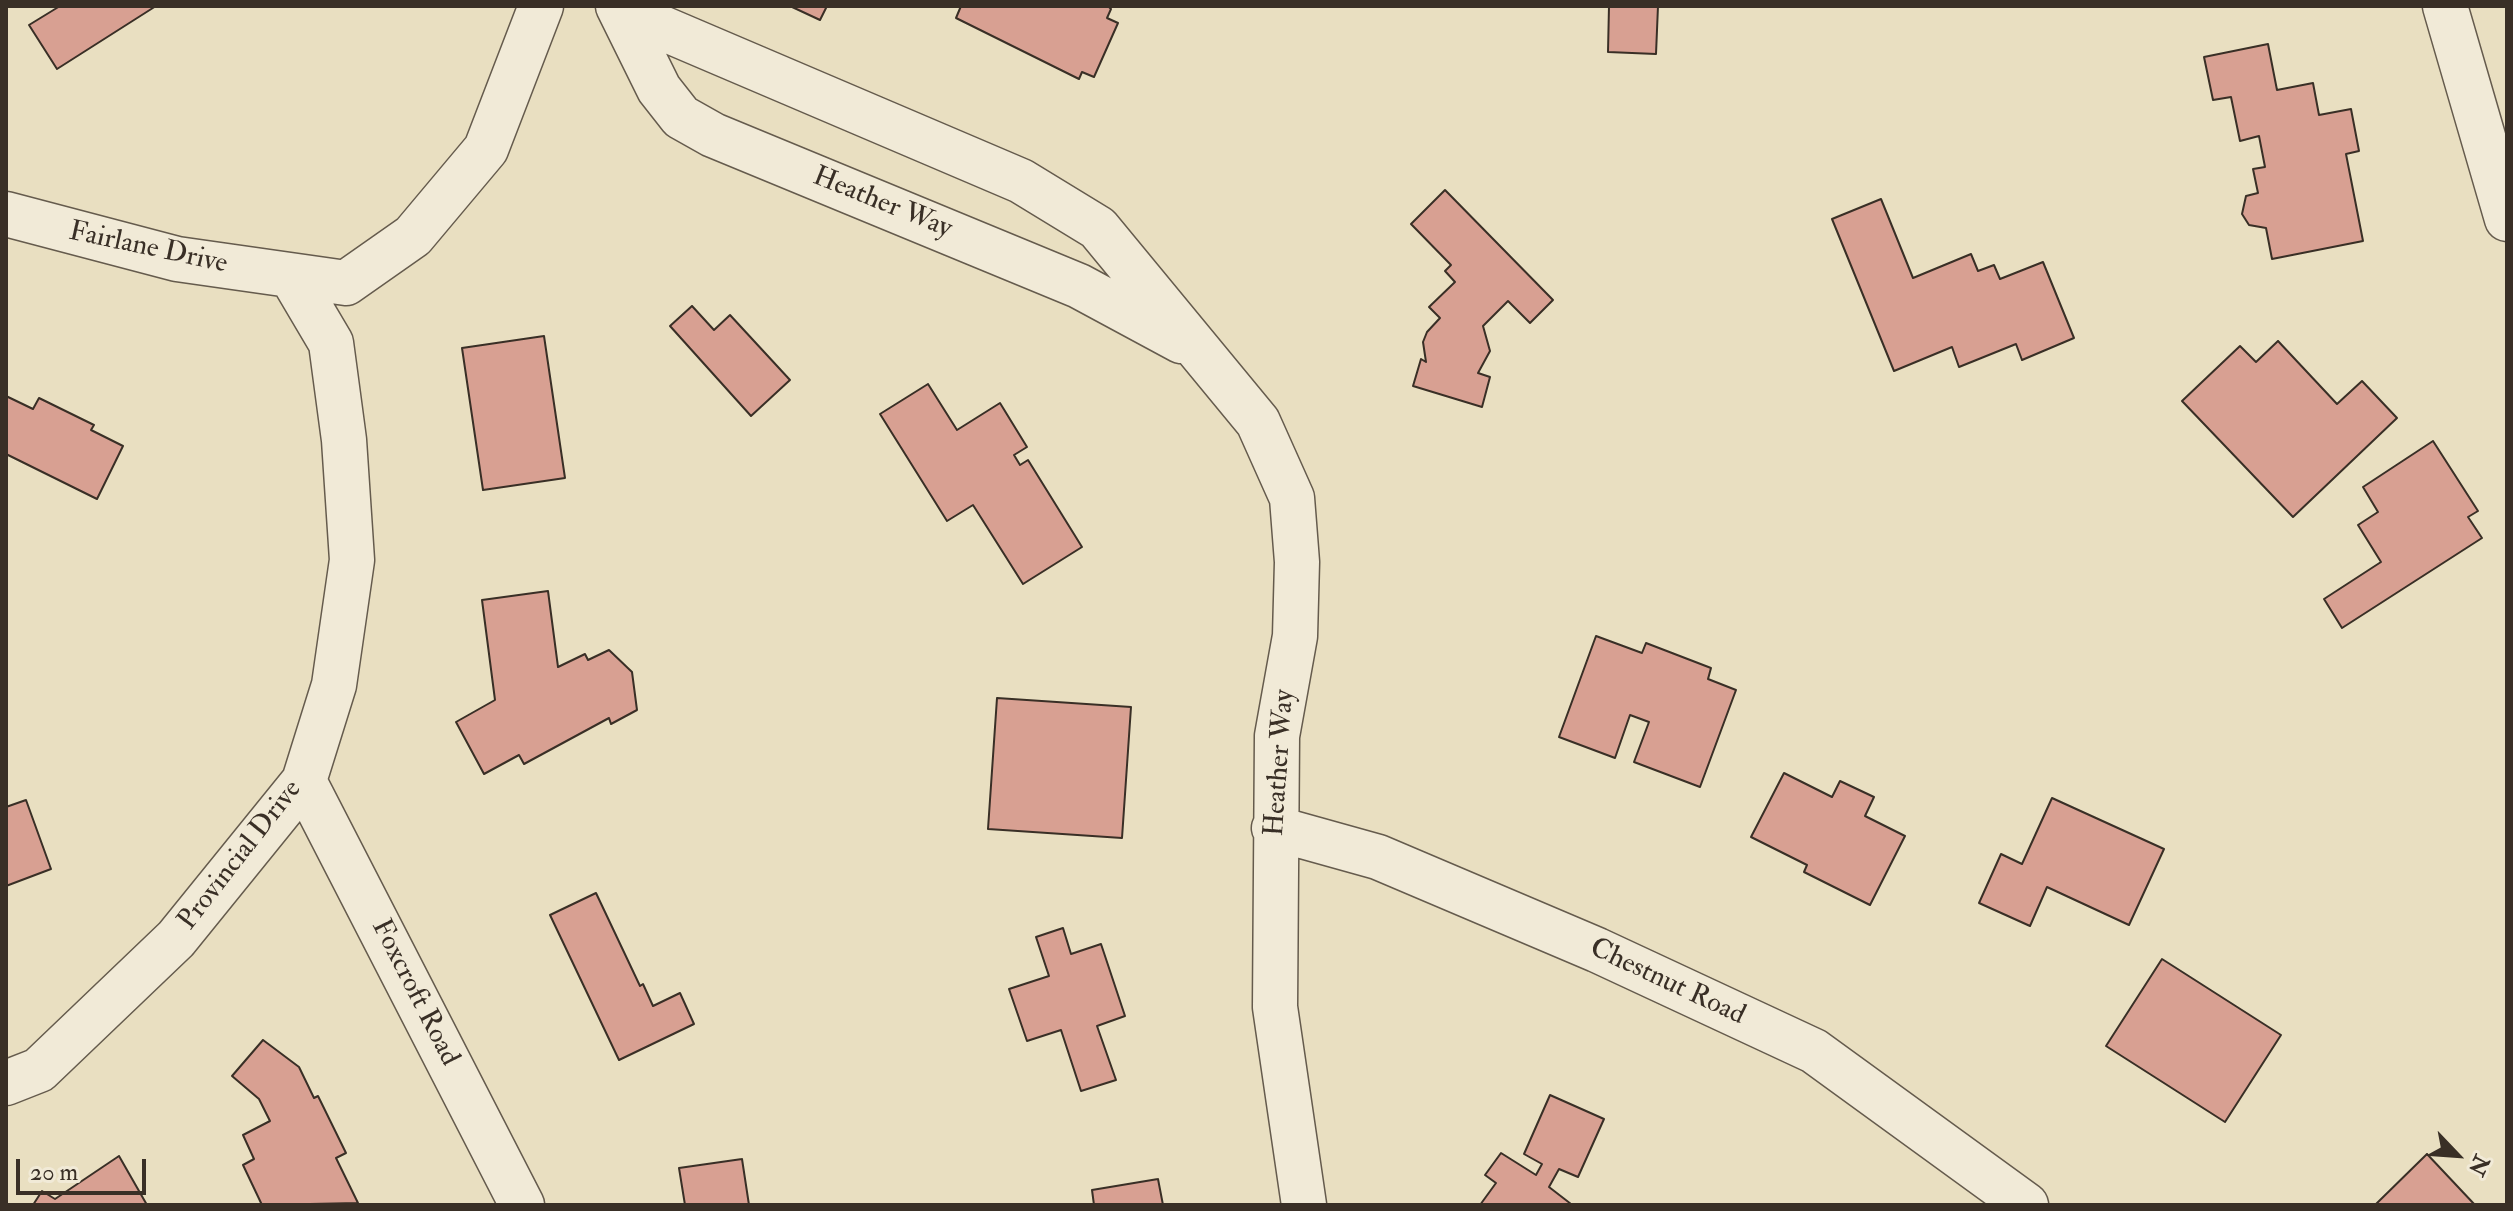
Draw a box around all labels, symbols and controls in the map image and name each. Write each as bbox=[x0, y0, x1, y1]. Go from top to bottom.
street label: Heather Way bbox=[807, 161, 957, 247]
street label: Fairlane Drive bbox=[66, 216, 230, 282]
street label: Heather Way bbox=[1259, 688, 1303, 838]
street label: Provincial Drive bbox=[172, 774, 310, 938]
street label: Foxcroft Road bbox=[363, 914, 465, 1072]
street label: Chestnut Road bbox=[1584, 932, 1750, 1034]
north arrow bbox=[2417, 1115, 2497, 1195]
scale bar bbox=[20, 1143, 150, 1193]
text: N bbox=[2462, 1150, 2496, 1180]
text: 20 m bbox=[30, 1157, 78, 1188]

